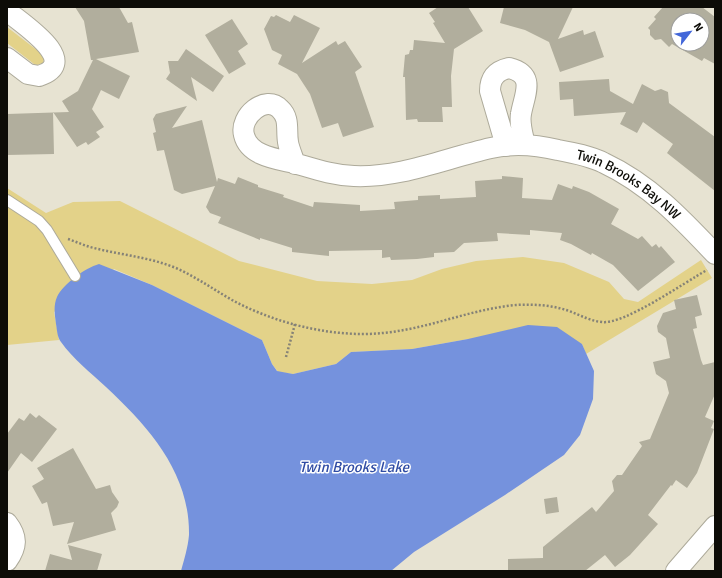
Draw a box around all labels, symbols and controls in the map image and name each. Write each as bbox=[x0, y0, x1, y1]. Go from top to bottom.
north arrow bbox=[670, 12, 710, 52]
text: N bbox=[691, 20, 706, 34]
street label: Twin Brooks Bay NW bbox=[575, 146, 685, 223]
water label: Twin Brooks Lake bbox=[299, 458, 411, 476]

